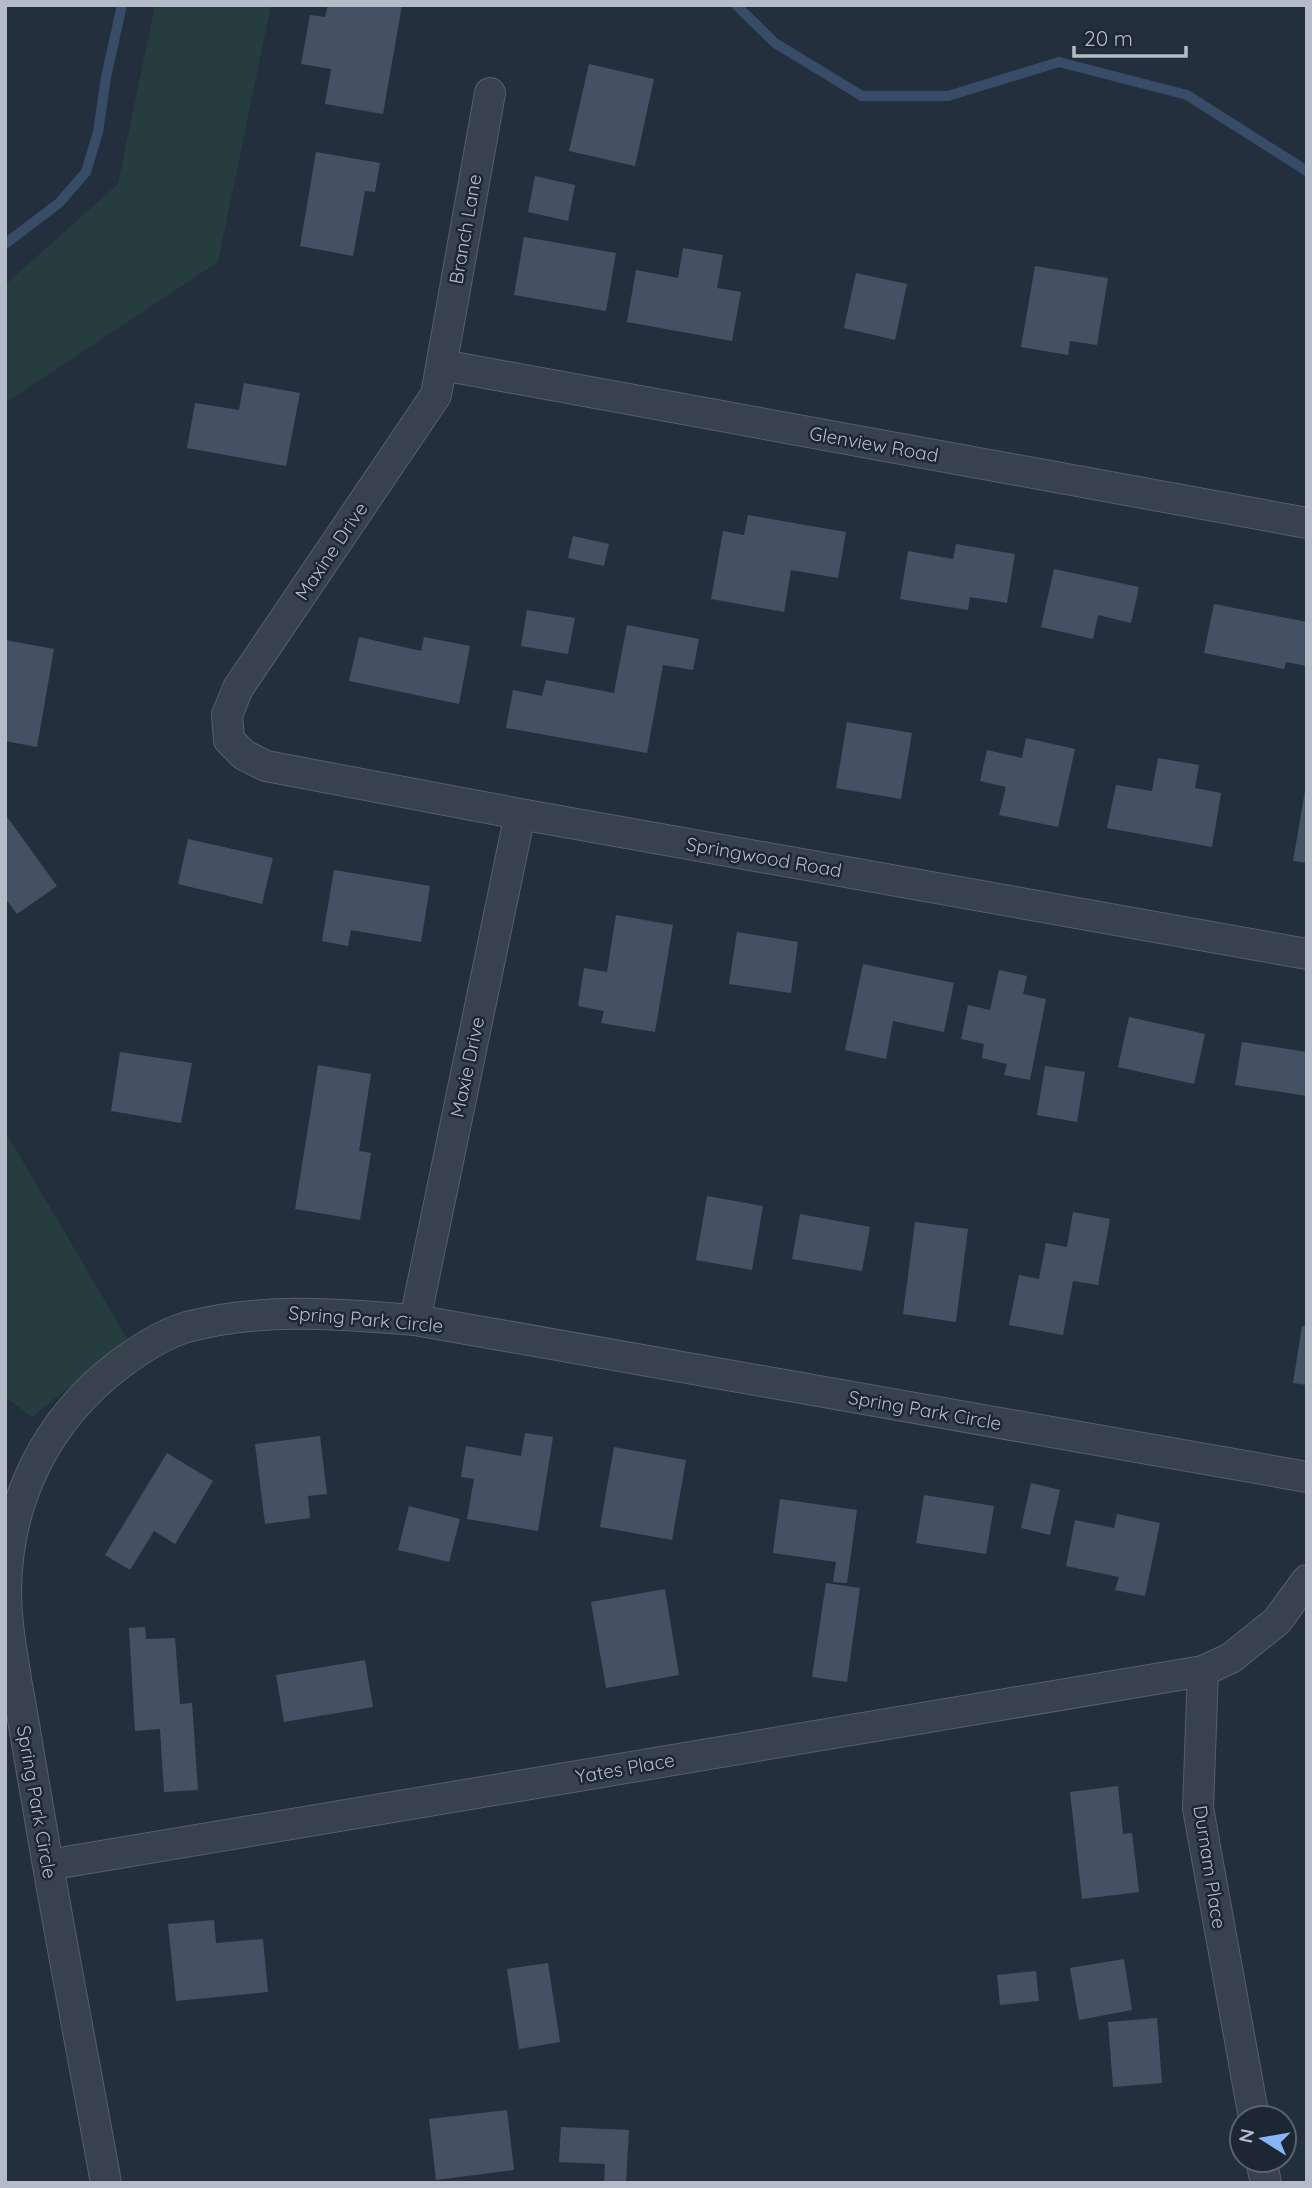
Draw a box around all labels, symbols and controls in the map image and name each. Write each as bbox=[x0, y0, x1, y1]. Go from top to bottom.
scale bar bbox=[1074, 14, 1186, 58]
text: 20 m bbox=[1084, 25, 1133, 51]
street label: Branch Lane bbox=[444, 172, 486, 286]
street label: Glenview Road bbox=[808, 421, 940, 467]
street label: Maxine Drive bbox=[289, 497, 373, 605]
street label: Springwood Road bbox=[684, 832, 844, 882]
street label: Maxie Drive bbox=[445, 1015, 489, 1119]
street label: Spring Park Circle bbox=[288, 1300, 444, 1338]
street label: Spring Park Circle bbox=[847, 1385, 1003, 1435]
street label: Spring Park Circle bbox=[12, 1724, 62, 1880]
street label: Yates Place bbox=[573, 1747, 677, 1789]
street label: Durnam Place bbox=[1188, 1804, 1232, 1930]
north arrow bbox=[1228, 2104, 1298, 2174]
text: N bbox=[1233, 2127, 1259, 2145]

